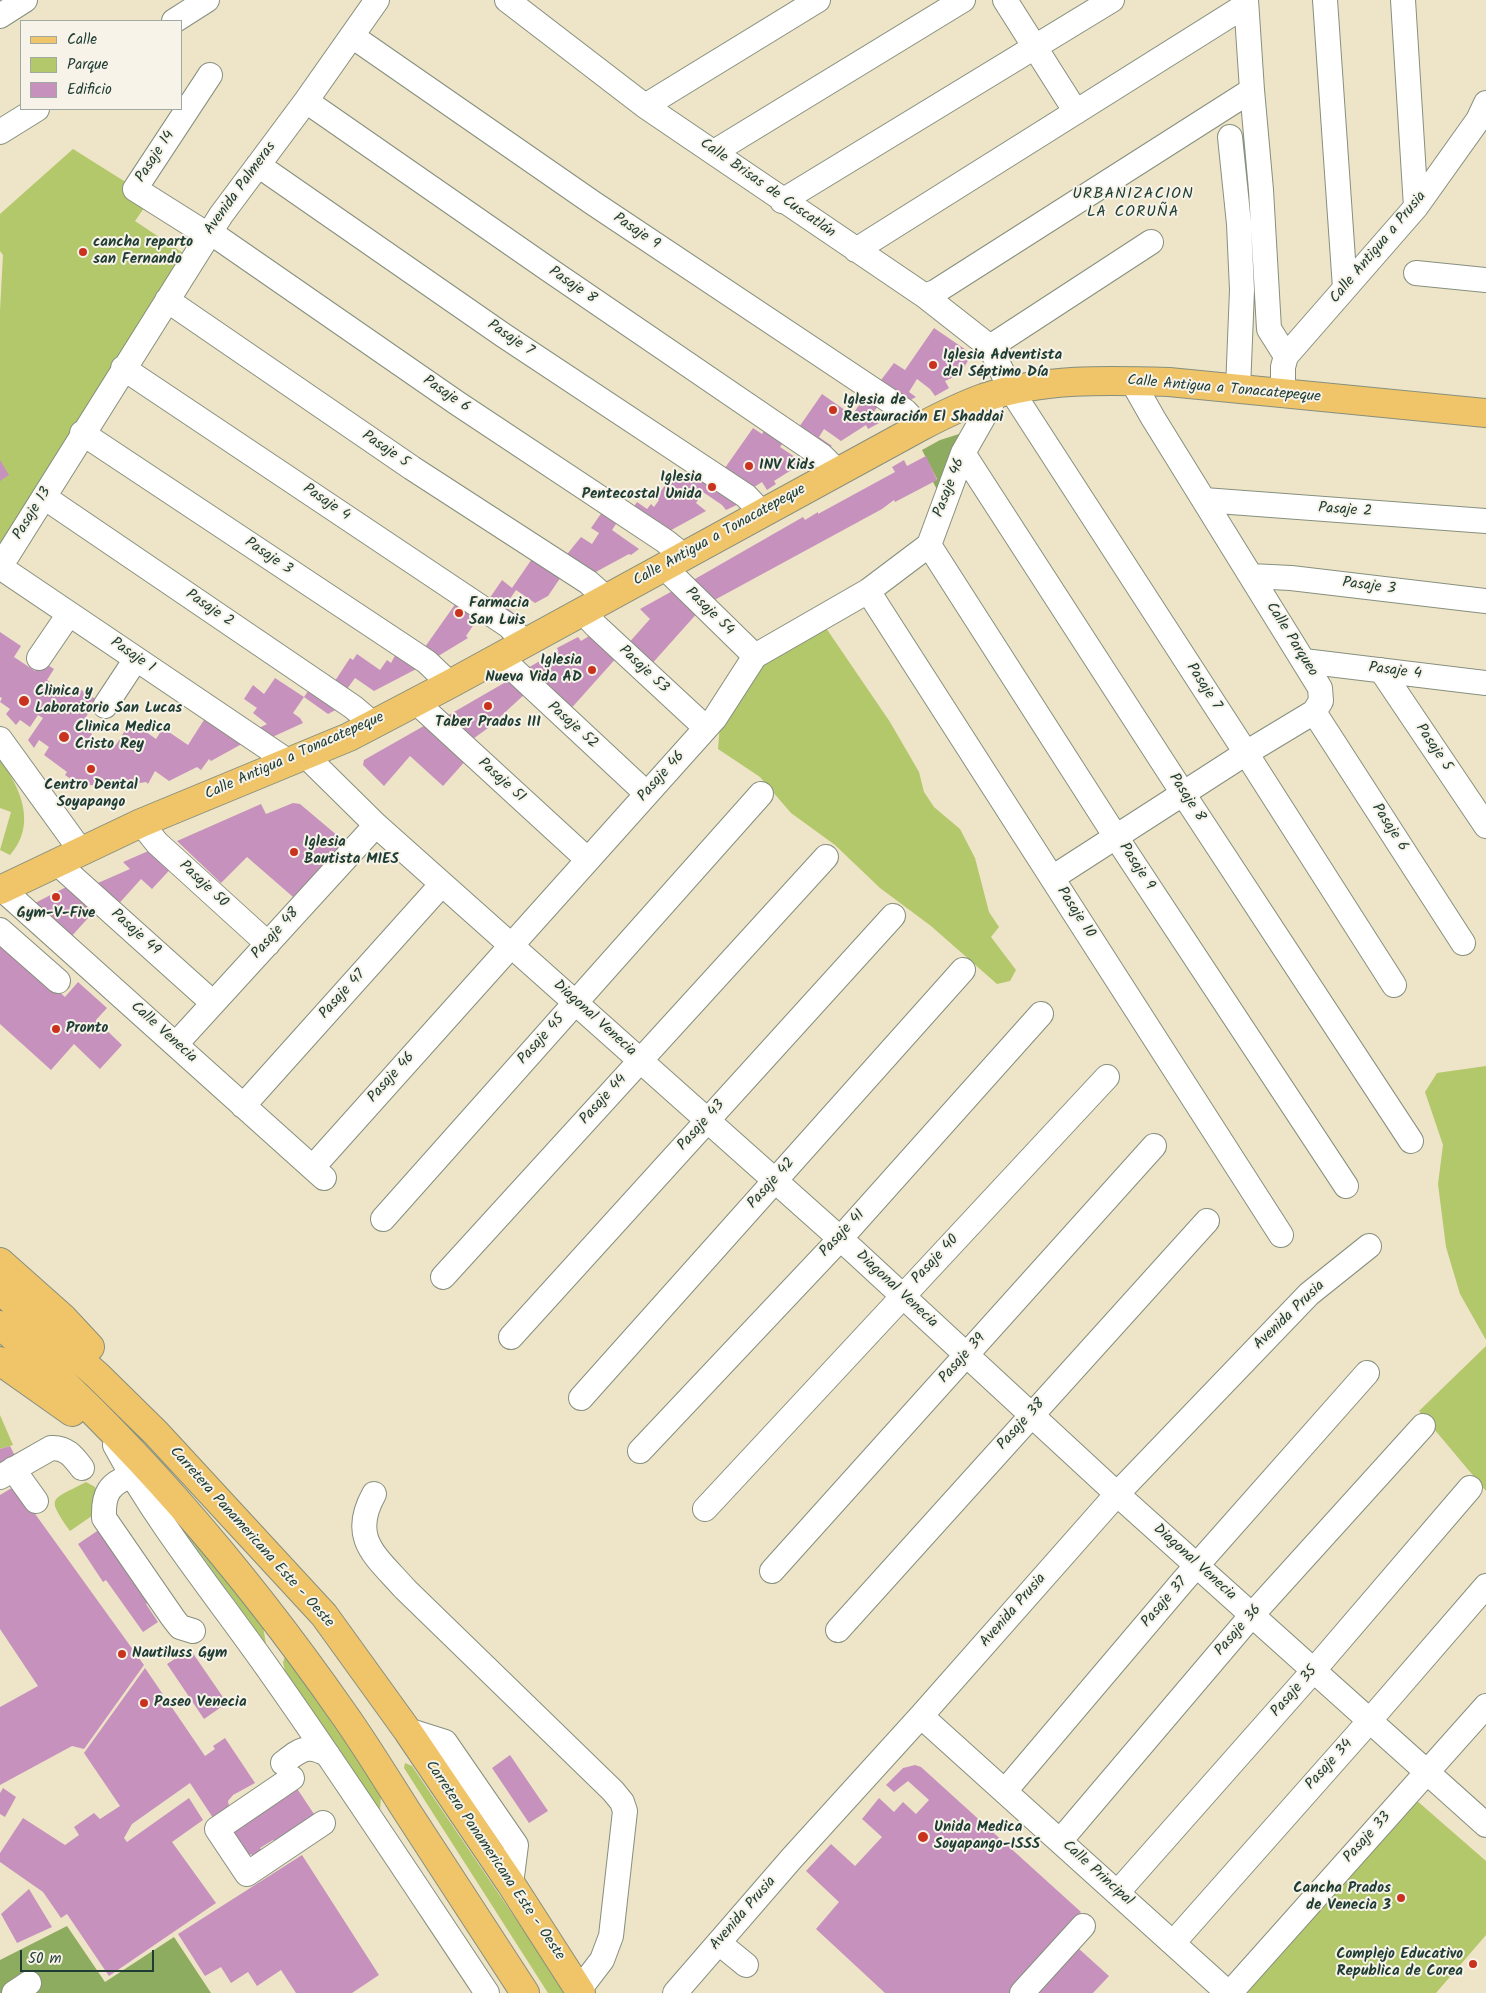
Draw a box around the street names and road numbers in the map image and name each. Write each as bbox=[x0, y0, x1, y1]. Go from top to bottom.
street label: Pasaje 14 bbox=[133, 128, 179, 186]
street label: Calle Brisas de Cuscatlán bbox=[696, 135, 838, 243]
street label: Avenida Palmeras bbox=[201, 139, 281, 239]
street label: Calle Antigua a Prusia bbox=[1327, 188, 1431, 308]
street label: Pasaje 9 bbox=[609, 210, 663, 254]
street label: Pasaje 8 bbox=[544, 263, 600, 309]
street label: Pasaje 7 bbox=[483, 317, 537, 361]
street label: Pasaje 6 bbox=[419, 373, 473, 417]
street label: Calle Antigua a Tonacatepeque bbox=[1126, 373, 1322, 407]
street label: Pasaje 5 bbox=[358, 428, 412, 472]
street label: Pasaje 46 bbox=[931, 456, 969, 520]
street label: Pasaje 4 bbox=[299, 481, 353, 525]
street label: Calle Antigua a Tonacatepeque bbox=[631, 481, 809, 591]
street label: Pasaje 13 bbox=[10, 484, 56, 544]
street label: Pasaje 2 bbox=[1317, 500, 1373, 522]
street label: Pasaje 3 bbox=[241, 535, 295, 579]
street label: Pasaje 3 bbox=[1341, 575, 1397, 599]
street label: Pasaje 54 bbox=[681, 584, 737, 640]
street label: Pasaje 2 bbox=[182, 586, 236, 632]
street label: Calle Parqueo bbox=[1261, 600, 1321, 680]
street label: Pasaje 1 bbox=[106, 635, 158, 677]
street label: Pasaje 53 bbox=[614, 642, 672, 698]
street label: Pasaje 7 bbox=[1181, 660, 1225, 714]
street label: Pasaje 4 bbox=[1367, 660, 1423, 684]
street label: Pasaje 52 bbox=[543, 699, 601, 753]
street label: Calle Antigua a Tonacatepeque bbox=[203, 709, 387, 805]
street label: Pasaje 5 bbox=[1411, 721, 1455, 775]
street label: Pasaje 46 bbox=[635, 748, 689, 806]
street label: Pasaje 51 bbox=[473, 755, 529, 807]
street label: Pasaje 8 bbox=[1164, 770, 1208, 826]
street label: Pasaje 6 bbox=[1367, 801, 1411, 855]
street label: Pasaje 9 bbox=[1114, 840, 1158, 894]
street label: Pasaje 50 bbox=[175, 858, 231, 912]
street label: Pasaje 10 bbox=[1052, 884, 1098, 942]
street label: Pasaje 48 bbox=[248, 905, 304, 963]
street label: Pasaje 49 bbox=[106, 906, 164, 960]
street label: Pasaje 47 bbox=[316, 967, 370, 1023]
street label: Diagonal Venecia bbox=[549, 977, 639, 1061]
street label: Calle Venecia bbox=[126, 999, 200, 1067]
street label: Pasaje 45 bbox=[515, 1011, 569, 1069]
street label: Pasaje 46 bbox=[365, 1049, 419, 1107]
street label: Pasaje 44 bbox=[577, 1071, 631, 1129]
street label: Pasaje 43 bbox=[675, 1097, 729, 1155]
street label: Pasaje 42 bbox=[745, 1155, 799, 1213]
street label: Pasaje 41 bbox=[817, 1207, 869, 1261]
street label: Pasaje 40 bbox=[909, 1232, 963, 1288]
street label: Diagonal Venecia bbox=[851, 1247, 941, 1333]
street label: Avenida Prusia bbox=[1251, 1278, 1329, 1354]
street label: Pasaje 39 bbox=[936, 1330, 990, 1388]
street label: Pasaje 38 bbox=[994, 1396, 1050, 1454]
street label: Carretera Panamericana Este - Oeste bbox=[165, 1444, 337, 1632]
street label: Diagonal Venecia bbox=[1149, 1521, 1239, 1605]
street label: Avenida Prusia bbox=[977, 1571, 1051, 1651]
street label: Pasaje 37 bbox=[1138, 1574, 1192, 1632]
street label: Pasaje 36 bbox=[1212, 1602, 1266, 1660]
street label: Pasaje 35 bbox=[1268, 1663, 1322, 1721]
street label: Pasaje 34 bbox=[1303, 1736, 1357, 1794]
street label: Carretera Panamericana Este - Oeste bbox=[420, 1758, 568, 1964]
street label: Pasaje 33 bbox=[1340, 1809, 1396, 1867]
street label: Calle Principal bbox=[1058, 1838, 1136, 1910]
street label: Avenida Prusia bbox=[707, 1874, 781, 1954]

